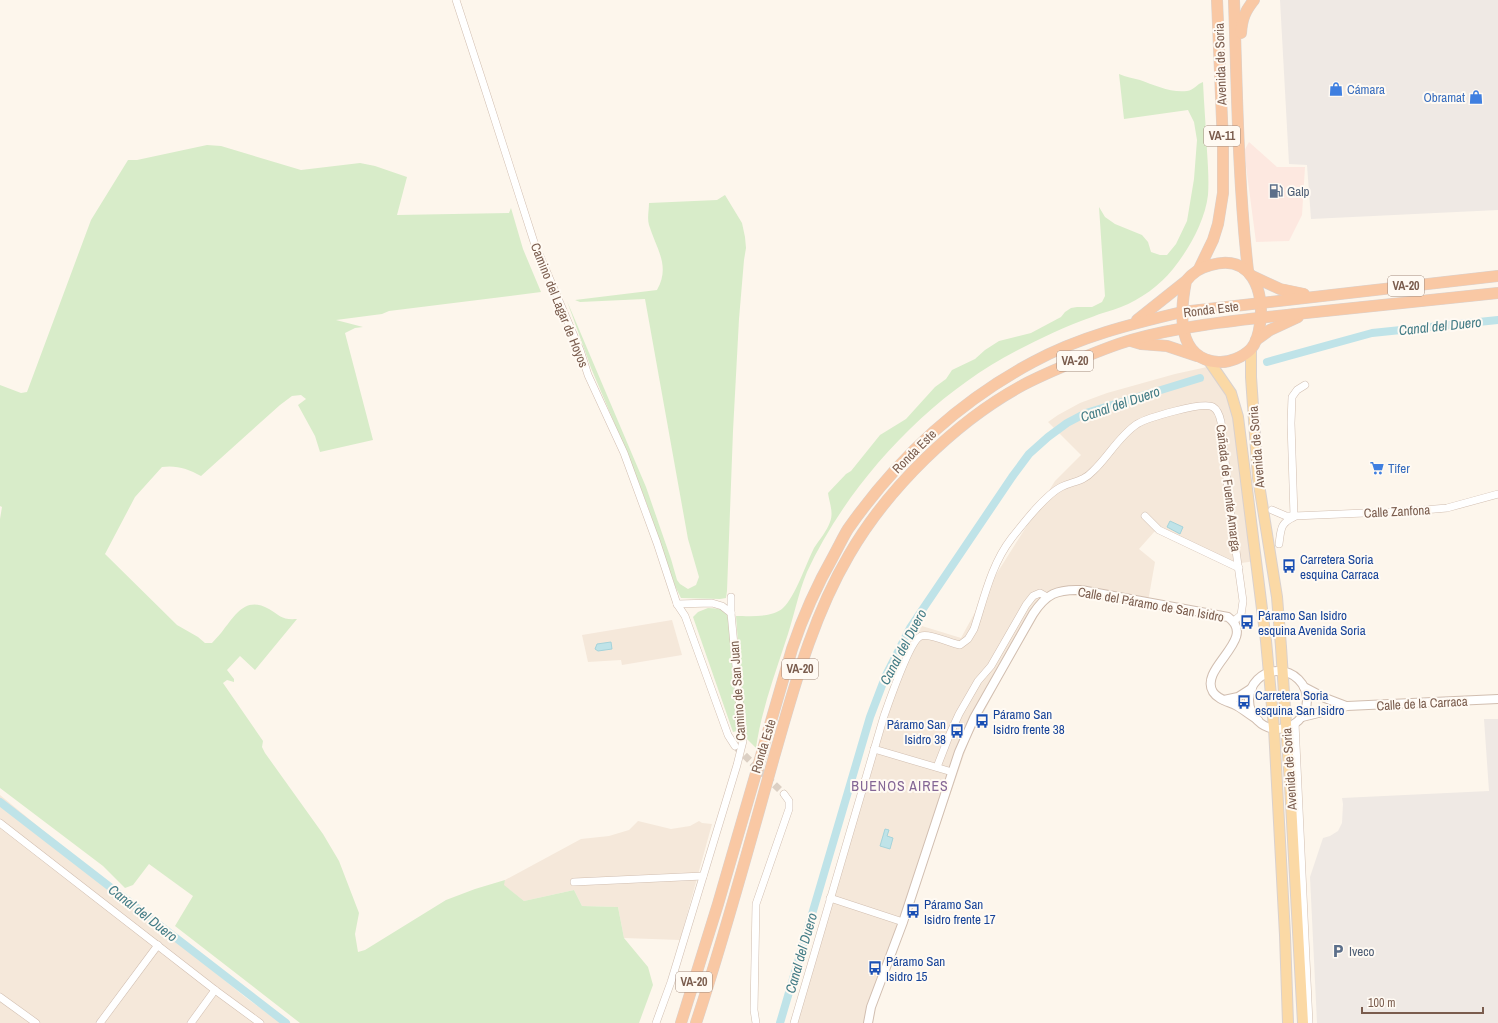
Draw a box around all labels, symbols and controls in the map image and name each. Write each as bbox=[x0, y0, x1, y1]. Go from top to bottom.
street label: Avenida de Soria bbox=[1211, 23, 1230, 106]
shop icon: Cámara bbox=[1328, 81, 1344, 97]
place label: Cámara bbox=[1347, 81, 1385, 98]
place label: Obramat bbox=[1424, 89, 1465, 106]
shop icon: Obramat bbox=[1468, 89, 1484, 105]
road number: VA-11 bbox=[1204, 126, 1240, 146]
fuel station icon: Galp bbox=[1268, 183, 1284, 199]
place label: Galp bbox=[1287, 183, 1310, 200]
street label: Camino del Lagar de Hoyos bbox=[527, 240, 592, 370]
road number: VA-20 bbox=[1388, 276, 1424, 296]
street label: Ronda Este bbox=[1182, 298, 1240, 321]
water label: Canal del Duero bbox=[1398, 313, 1482, 339]
road number: VA-20 bbox=[1057, 351, 1093, 371]
water label: Canal del Duero bbox=[1078, 382, 1162, 426]
street label: Avenida de Soria bbox=[1244, 405, 1269, 490]
street label: Cañada de Fuente Amarga bbox=[1212, 423, 1245, 553]
street label: Ronda Este bbox=[889, 426, 940, 477]
supermarket icon: Tifer bbox=[1369, 460, 1385, 476]
place label: Tifer bbox=[1388, 460, 1410, 477]
street label: Calle Zanfona bbox=[1363, 501, 1431, 522]
place label: Carretera Soria esquina Carraca bbox=[1300, 551, 1379, 583]
bus stop icon: Carretera Soria esquina Carraca bbox=[1281, 558, 1297, 574]
street label: Calle del Páramo de San Isidro bbox=[1076, 583, 1225, 626]
water label: Canal del Duero bbox=[876, 606, 930, 688]
place label: Páramo San Isidro esquina Avenida Soria bbox=[1258, 607, 1366, 639]
bus stop icon: Páramo San Isidro esquina Avenida Soria bbox=[1239, 614, 1255, 630]
street label: Camino de San Juan bbox=[726, 640, 749, 742]
road number: VA-20 bbox=[782, 659, 818, 679]
place label: Carretera Soria esquina San Isidro bbox=[1255, 687, 1345, 719]
street label: Calle de la Carraca bbox=[1376, 693, 1468, 714]
bus stop icon: Carretera Soria esquina San Isidro bbox=[1236, 694, 1252, 710]
place label: Páramo San Isidro frente 38 bbox=[993, 706, 1065, 738]
bus stop icon: Páramo San Isidro frente 38 bbox=[974, 713, 990, 729]
place label: Páramo San Isidro 38 bbox=[887, 716, 946, 748]
street label: Ronda Este bbox=[747, 717, 780, 775]
bus stop icon: Páramo San Isidro 38 bbox=[949, 723, 965, 739]
street label: Avenida de Soria bbox=[1278, 727, 1301, 812]
district label: BUENOS AIRES bbox=[851, 777, 949, 795]
water label: Canal del Duero bbox=[105, 880, 181, 946]
place label: Páramo San Isidro frente 17 bbox=[924, 896, 996, 928]
bus stop icon: Páramo San Isidro frente 17 bbox=[905, 903, 921, 919]
water label: Canal del Duero bbox=[781, 911, 821, 995]
parking icon: Iveco bbox=[1330, 943, 1346, 959]
place label: Iveco bbox=[1349, 943, 1375, 960]
place label: Páramo San Isidro 15 bbox=[886, 953, 945, 985]
bus stop icon: Páramo San Isidro 15 bbox=[867, 960, 883, 976]
road number: VA-20 bbox=[676, 972, 712, 992]
scale bar bbox=[1362, 989, 1483, 1015]
text: 100 m bbox=[1368, 995, 1395, 1011]

